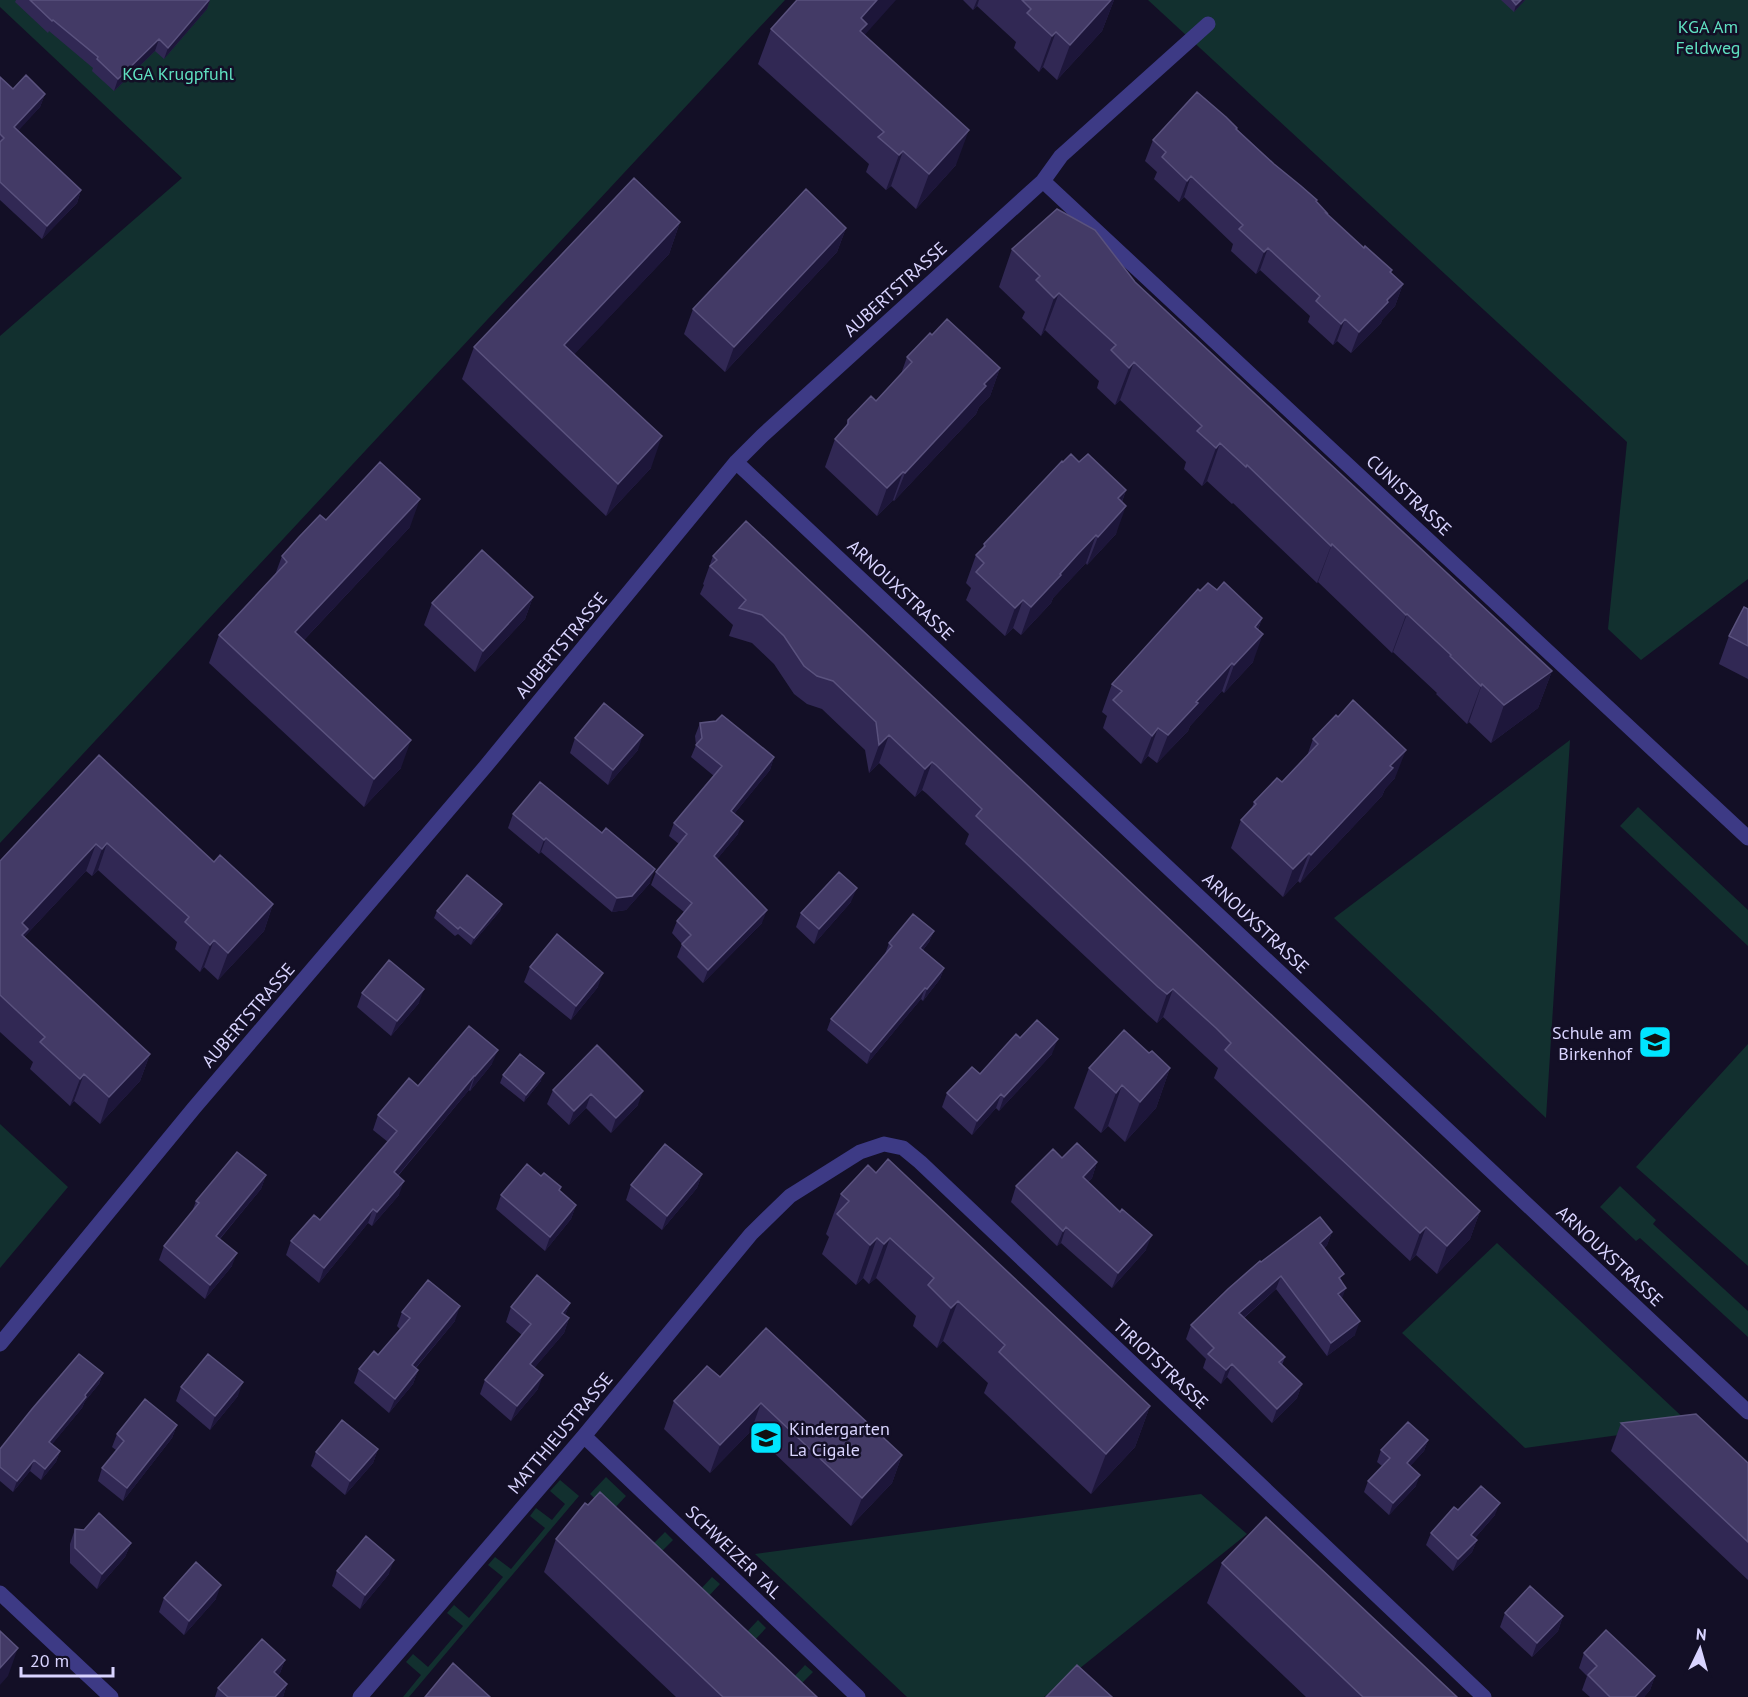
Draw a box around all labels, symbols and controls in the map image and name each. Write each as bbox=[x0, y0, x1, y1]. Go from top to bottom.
park label: KGA Am Feldweg bbox=[1675, 15, 1741, 59]
park label: KGA Krugpfuhl bbox=[122, 62, 235, 85]
street label: AUBERTSTRASSE bbox=[839, 237, 951, 341]
street label: CUNISTRASSE bbox=[1361, 450, 1457, 540]
street label: ARNOUXSTRASSE bbox=[843, 535, 959, 645]
street label: AUBERTSTRASSE bbox=[510, 587, 612, 703]
street label: ARNOUXSTRASSE bbox=[1198, 868, 1314, 978]
street label: AUBERTSTRASSE bbox=[196, 958, 300, 1072]
place label: Schule am Birkenhof bbox=[1552, 1021, 1633, 1065]
school or university icon: Schule am Birkenhof bbox=[1637, 1024, 1673, 1060]
street label: ARNOUXSTRASSE bbox=[1552, 1201, 1668, 1311]
street label: TIRIOTSTRASSE bbox=[1109, 1314, 1213, 1414]
street label: MATTHIEUSTRASSE bbox=[502, 1368, 618, 1498]
place label: Kindergarten La Cigale bbox=[789, 1417, 890, 1461]
school or university icon: Kindergarten La Cigale bbox=[748, 1420, 784, 1456]
street label: SCHWEIZER TAL bbox=[681, 1500, 787, 1604]
north arrow bbox=[1670, 1619, 1730, 1679]
text: N bbox=[1695, 1624, 1707, 1644]
scale bar bbox=[21, 1640, 112, 1678]
text: 20 m bbox=[30, 1649, 69, 1672]

